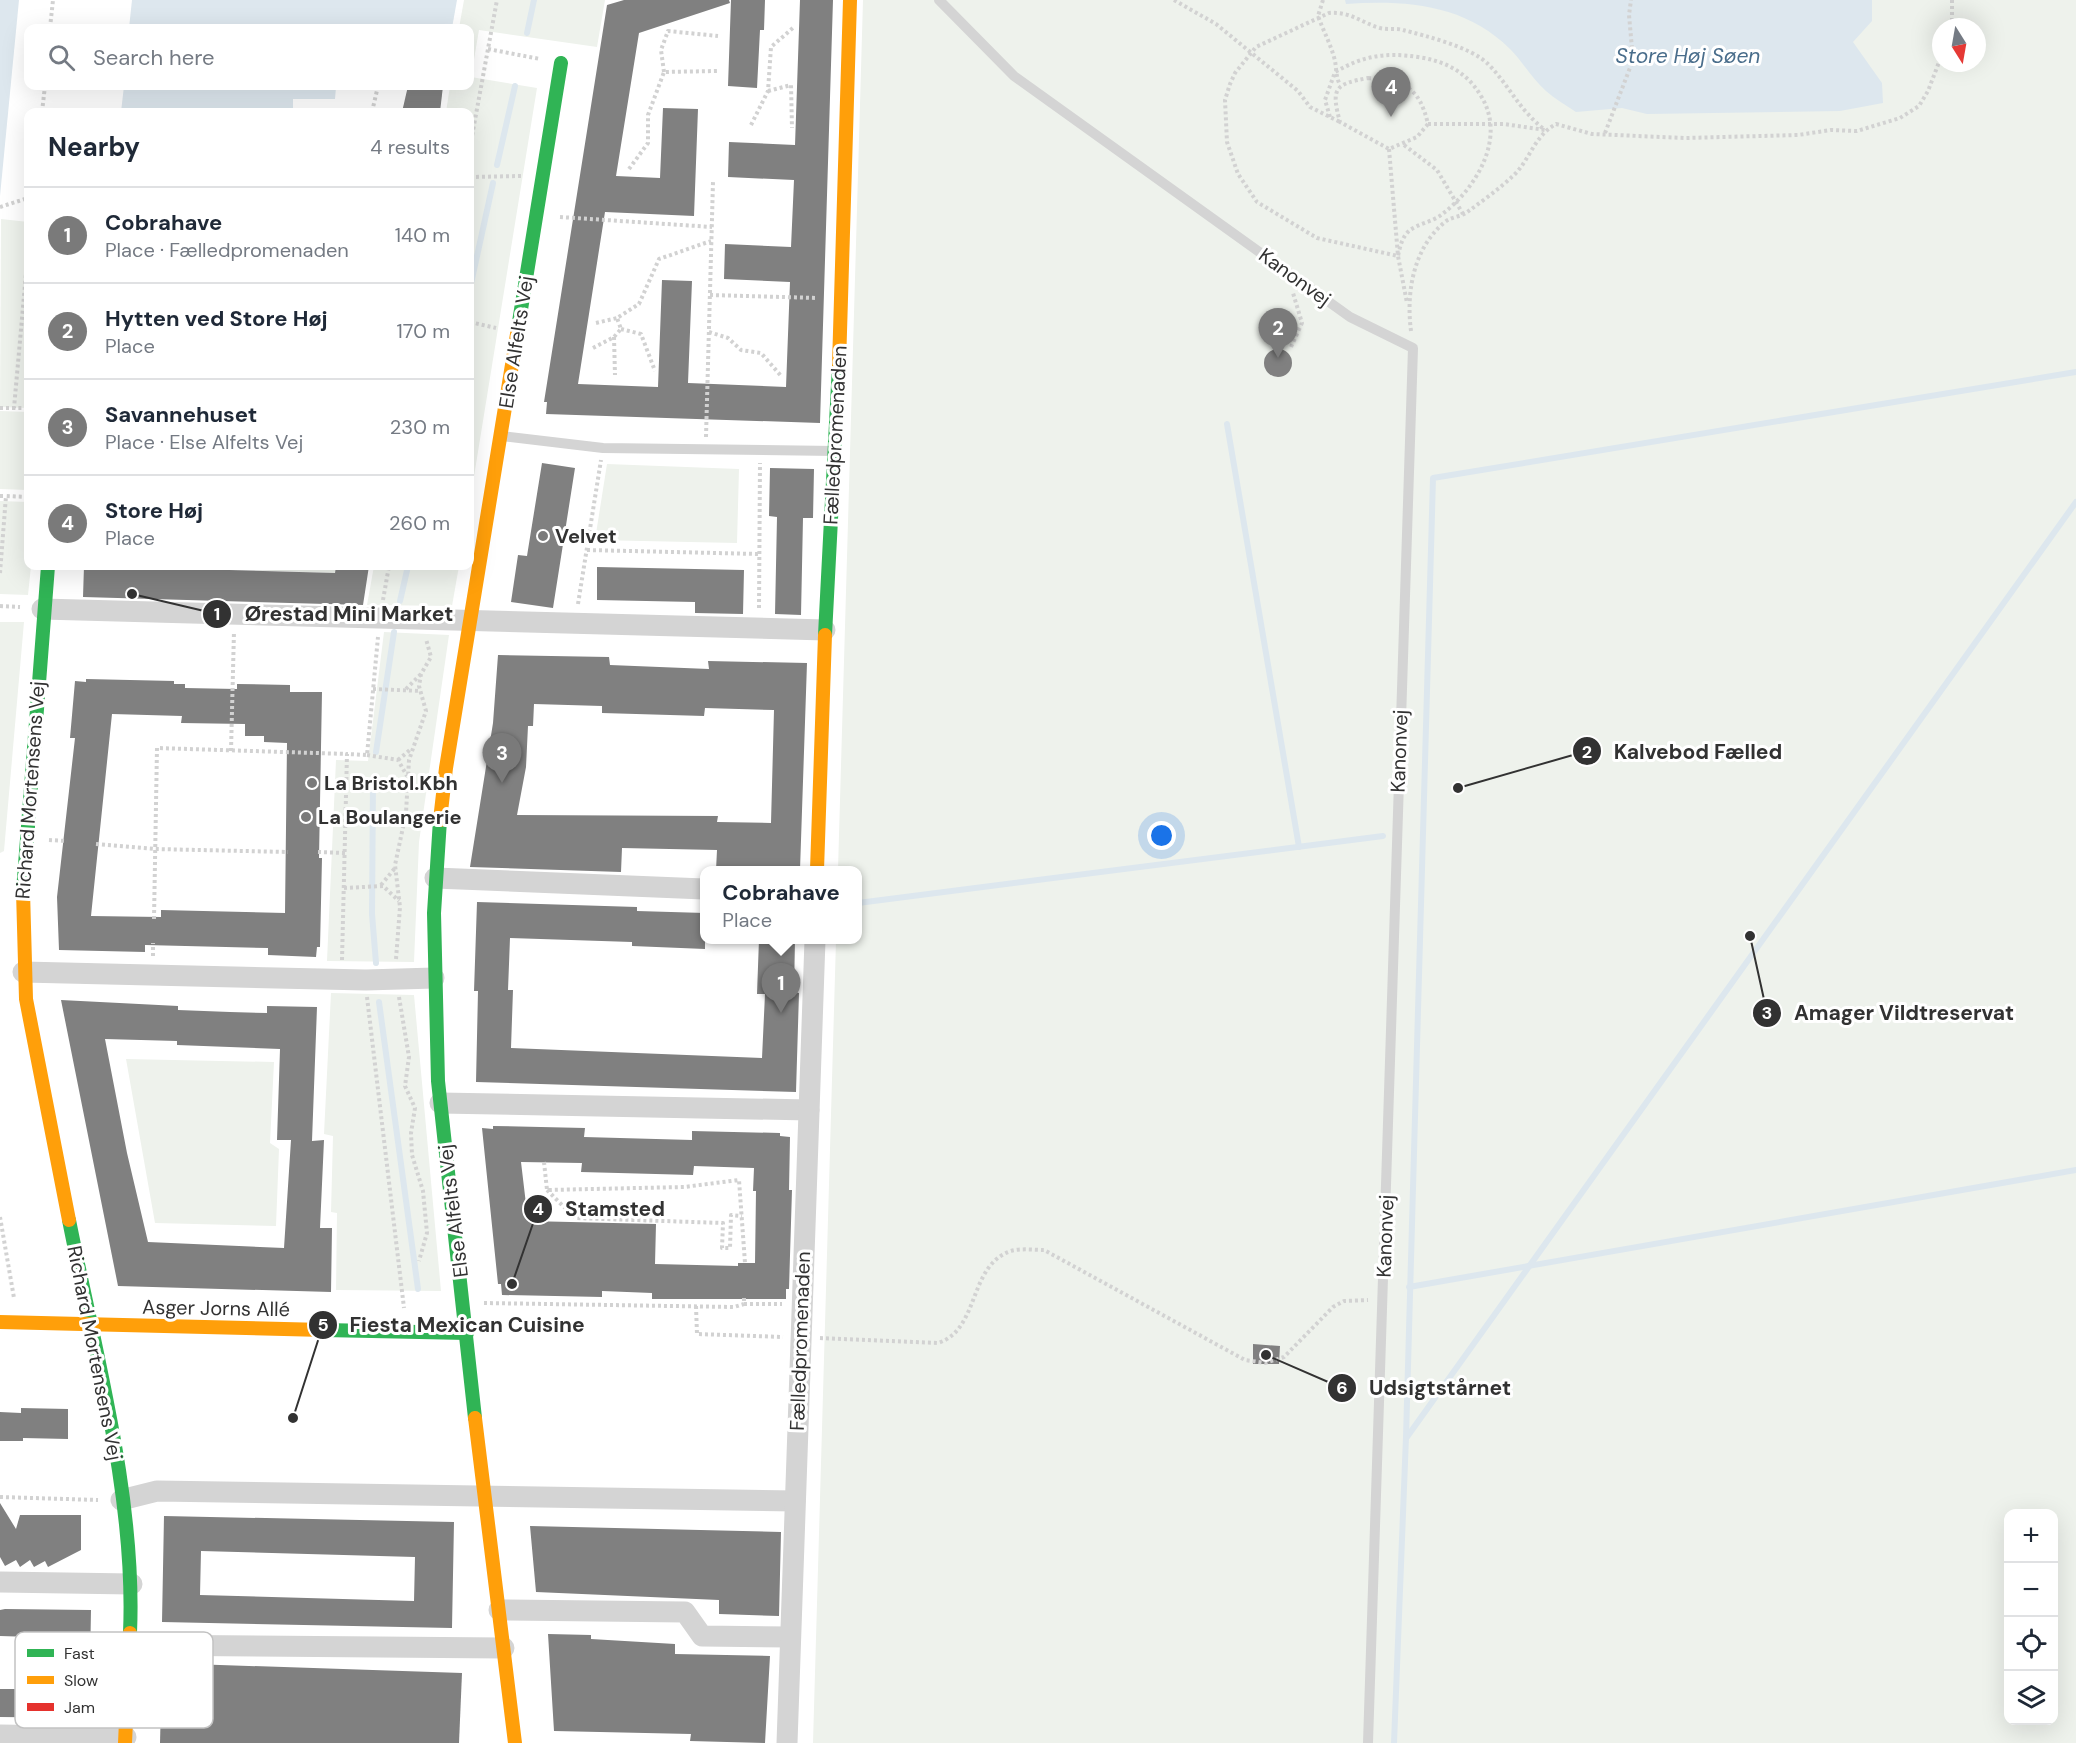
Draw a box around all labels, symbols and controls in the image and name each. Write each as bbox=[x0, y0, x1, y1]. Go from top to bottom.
north arrow bbox=[1932, 18, 1986, 72]
search box bbox=[24, 24, 474, 90]
icon: search bbox=[45, 41, 78, 74]
water label: Store Høj Søen bbox=[1616, 42, 1760, 70]
text: Search here bbox=[93, 43, 214, 72]
pin: 4 bbox=[1372, 68, 1410, 117]
text: Nearby bbox=[48, 130, 140, 164]
text: 4 results bbox=[370, 134, 450, 160]
text: Cobrahave bbox=[105, 208, 222, 237]
text: 1 bbox=[64, 222, 71, 248]
text: 140 m bbox=[395, 222, 450, 248]
text: Place · Fælledpromenaden bbox=[105, 237, 349, 263]
street label: Kanonvej bbox=[1254, 242, 1336, 312]
street label: Else Alfelts Vej bbox=[493, 274, 539, 410]
text: Hytten ved Store Høj bbox=[105, 304, 328, 333]
pin: 2 bbox=[1258, 308, 1298, 358]
text: 2 bbox=[62, 318, 73, 344]
text: 170 m bbox=[397, 318, 450, 344]
text: Place bbox=[105, 333, 155, 359]
street label: Fælledpromenaden bbox=[817, 345, 853, 525]
text: Savannehuset bbox=[105, 400, 257, 429]
text: 3 bbox=[61, 414, 74, 440]
text: 230 m bbox=[390, 414, 450, 440]
text: Place · Else Alfelts Vej bbox=[105, 429, 303, 455]
text: Store Høj bbox=[105, 496, 203, 525]
text: 4 bbox=[61, 510, 74, 536]
text: 260 m bbox=[389, 510, 450, 536]
place label: Velvet bbox=[555, 523, 617, 549]
text: Place bbox=[105, 525, 155, 551]
marker: Velvet bbox=[536, 529, 550, 543]
callout: Ørestad Mini Market bbox=[202, 594, 465, 633]
text: Ørestad Mini Market bbox=[245, 600, 453, 628]
text: 1 bbox=[214, 602, 220, 626]
street label: Richard Mortensens Vej bbox=[9, 680, 51, 900]
street label: Kanonvej bbox=[1385, 709, 1413, 793]
callout: Kalvebod Fælled bbox=[1572, 732, 1794, 771]
pin: 3 bbox=[482, 734, 522, 783]
text: Kalvebod Fælled bbox=[1614, 738, 1782, 766]
text: 2 bbox=[1582, 740, 1592, 764]
place label: La Bristol.Kbh bbox=[324, 770, 458, 796]
marker: La Bristol.Kbh bbox=[305, 776, 319, 790]
place label: La Boulangerie bbox=[318, 804, 462, 830]
marker: La Boulangerie bbox=[299, 810, 313, 824]
your location bbox=[1147, 821, 1176, 850]
popup bbox=[700, 866, 862, 944]
text: Cobrahave bbox=[722, 878, 840, 907]
text: Place bbox=[722, 907, 772, 933]
pin: 1 bbox=[762, 964, 800, 1013]
callout: Amager Vildtreservat bbox=[1752, 993, 2026, 1032]
text: Amager Vildtreservat bbox=[1794, 999, 2014, 1027]
text: 3 bbox=[1762, 1001, 1772, 1025]
street label: Else Alfelts Vej bbox=[432, 1143, 474, 1279]
callout: Stamsted bbox=[523, 1190, 677, 1229]
street label: Kanonvej bbox=[1371, 1194, 1399, 1278]
text: Stamsted bbox=[565, 1195, 665, 1223]
text: 4 bbox=[532, 1197, 544, 1221]
street label: Richard Mortensens Vej bbox=[61, 1243, 129, 1463]
street label: Fælledpromenaden bbox=[784, 1251, 816, 1431]
street label: Asger Jorns Allé bbox=[142, 1294, 290, 1322]
callout: Fiesta Mexican Cuisine bbox=[308, 1306, 597, 1345]
text: Fiesta Mexican Cuisine bbox=[349, 1311, 585, 1339]
text: 5 bbox=[317, 1313, 329, 1337]
callout: Udsigtstårnet bbox=[1327, 1368, 1523, 1407]
text: Udsigtstårnet bbox=[1369, 1374, 1511, 1402]
text: 6 bbox=[1336, 1376, 1348, 1400]
map controls bbox=[2004, 1509, 2058, 1725]
button: + bbox=[2004, 1509, 2058, 1563]
button: − bbox=[2004, 1563, 2058, 1617]
button: locate bbox=[2004, 1617, 2058, 1671]
legend bbox=[15, 1632, 213, 1728]
text: Fast bbox=[64, 1643, 95, 1664]
text: Slow bbox=[64, 1670, 98, 1691]
button: layers bbox=[2004, 1671, 2058, 1725]
text: Jam bbox=[64, 1697, 95, 1718]

